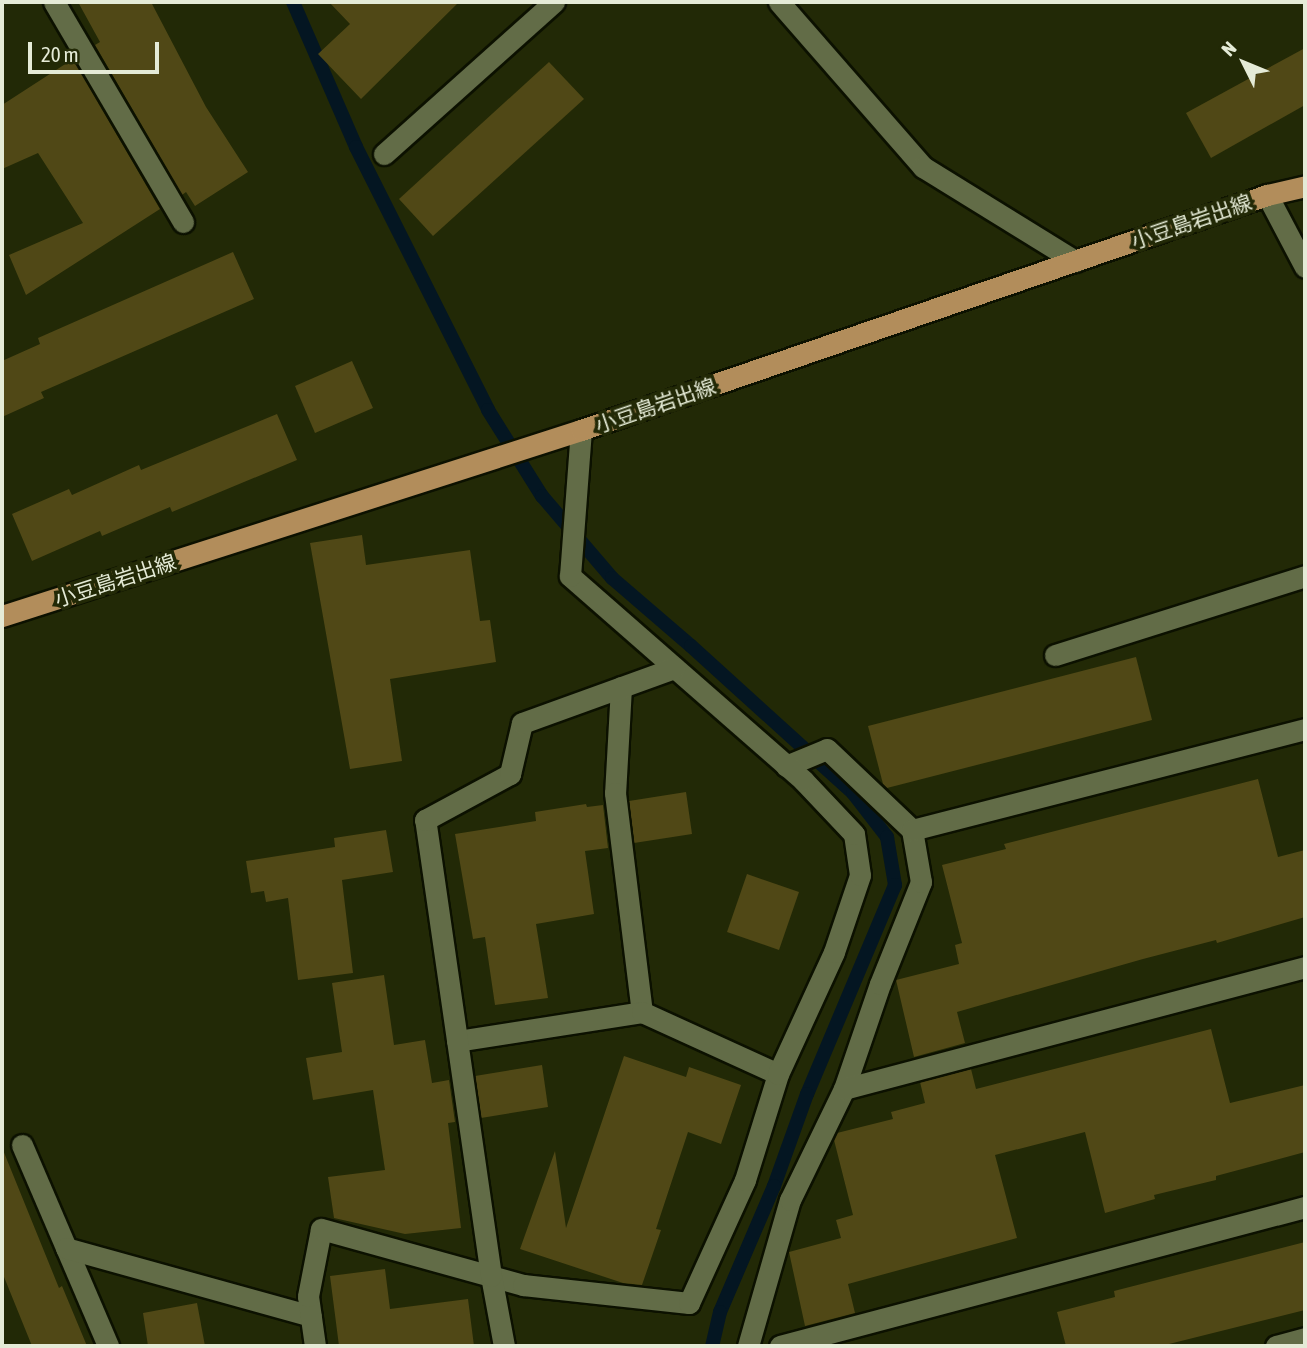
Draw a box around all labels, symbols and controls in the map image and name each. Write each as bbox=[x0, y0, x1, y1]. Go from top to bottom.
scale bar bbox=[32, 28, 163, 72]
north arrow bbox=[1209, 28, 1279, 98]
text: N bbox=[1217, 37, 1241, 60]
text: 20 m bbox=[41, 42, 79, 66]
street label: 小豆島岩出線 bbox=[1127, 189, 1255, 253]
street label: 小豆島岩出線 bbox=[591, 373, 719, 437]
street label: 小豆島岩出線 bbox=[51, 549, 179, 611]

